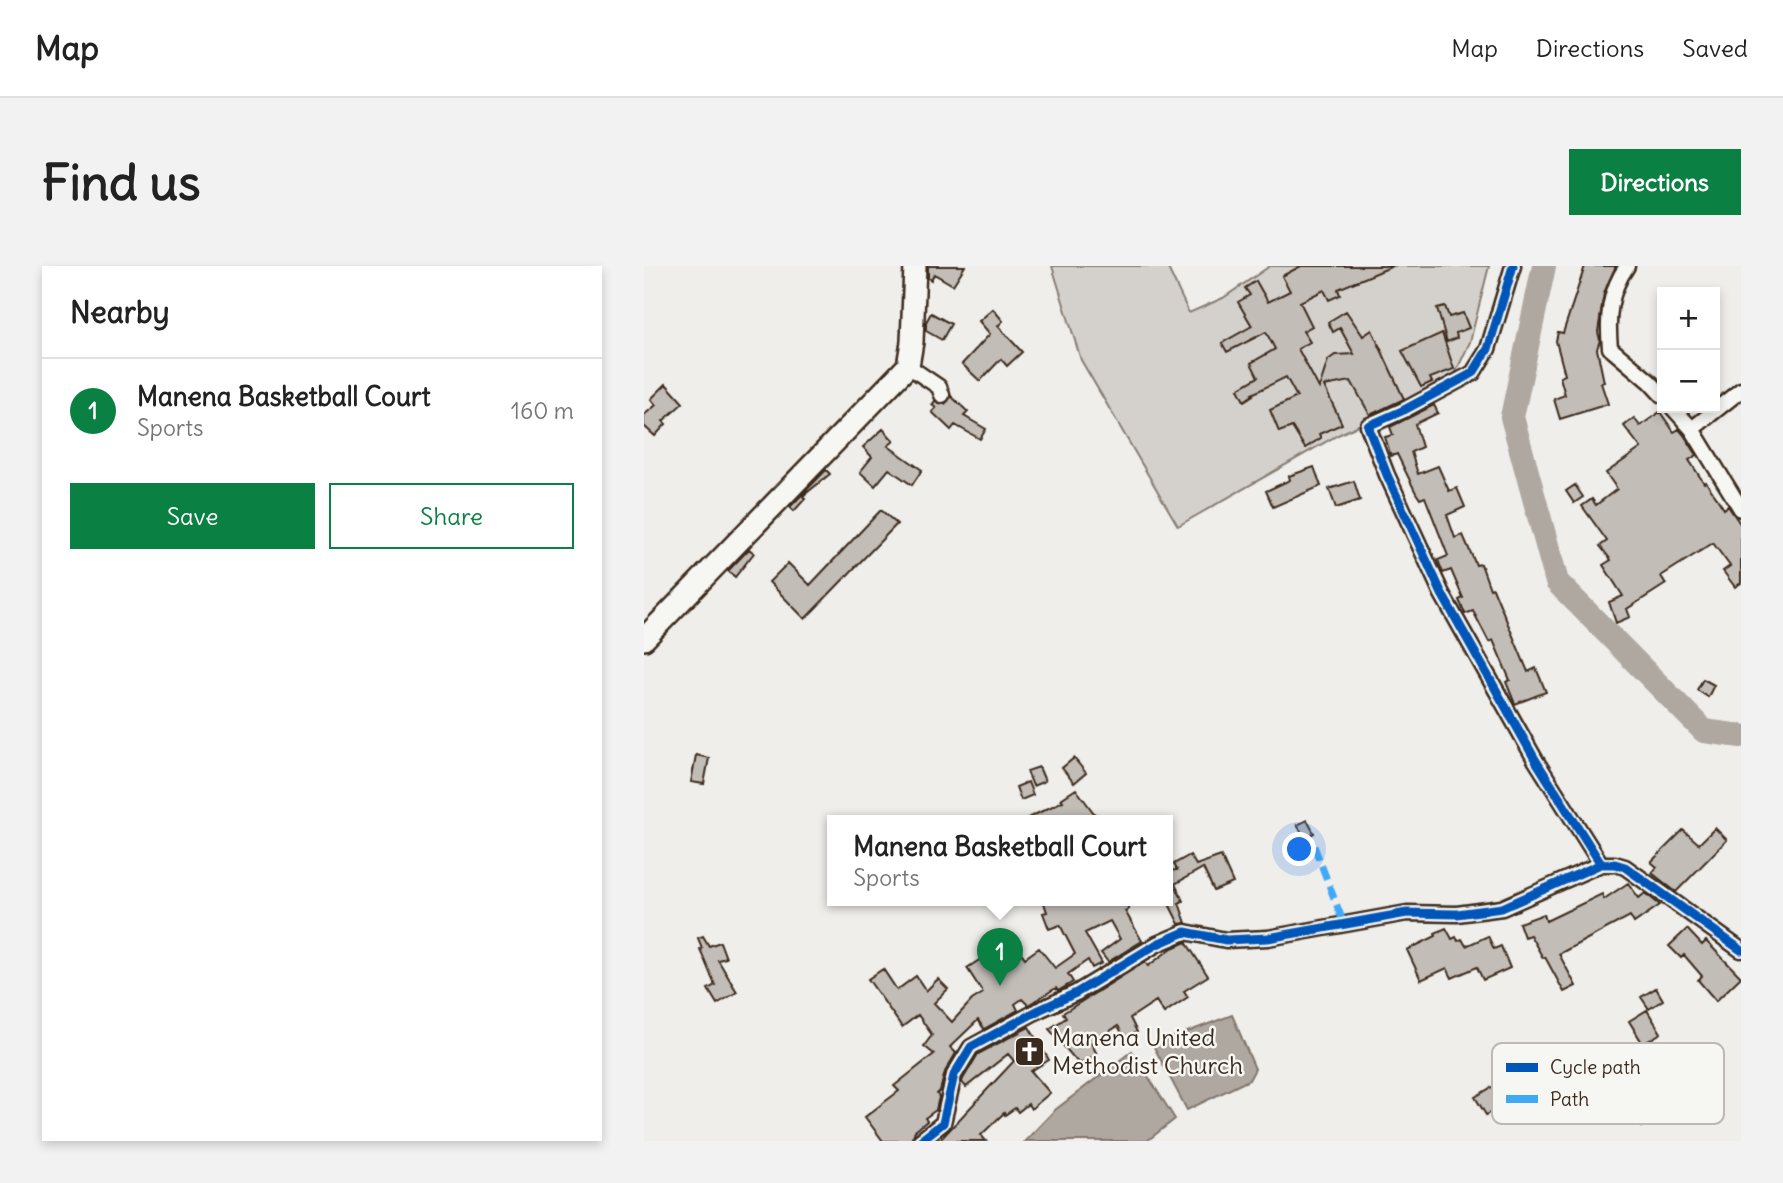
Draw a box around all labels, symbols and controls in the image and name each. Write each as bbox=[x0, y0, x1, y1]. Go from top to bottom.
text: Map bbox=[35, 27, 99, 69]
text: Map bbox=[1451, 33, 1498, 63]
text: Directions bbox=[1536, 33, 1644, 63]
text: Saved bbox=[1682, 33, 1748, 63]
button: Directions bbox=[1569, 149, 1741, 215]
text: Find us bbox=[42, 152, 200, 213]
map controls bbox=[1657, 287, 1720, 413]
button: + bbox=[1657, 287, 1720, 350]
text: Nearby bbox=[70, 293, 170, 331]
button: − bbox=[1657, 350, 1720, 413]
text: Manena Basketball Court bbox=[137, 380, 431, 413]
text: 1 bbox=[88, 396, 98, 425]
text: 160 m bbox=[511, 396, 574, 425]
text: Sports bbox=[137, 413, 203, 442]
button: Save bbox=[70, 483, 315, 549]
button: Share bbox=[329, 483, 574, 549]
popup bbox=[827, 815, 1173, 906]
text: Manena Basketball Court bbox=[853, 830, 1147, 863]
your location bbox=[1282, 832, 1316, 866]
text: Sports bbox=[853, 863, 920, 892]
pin: 1 bbox=[977, 928, 1023, 986]
place label: Manena United Methodist Church bbox=[1052, 1022, 1243, 1080]
church icon: Manena United Methodist Church bbox=[1012, 1034, 1046, 1068]
legend bbox=[1492, 1043, 1724, 1124]
text: Cycle path bbox=[1550, 1055, 1641, 1079]
text: Path bbox=[1550, 1087, 1589, 1111]

